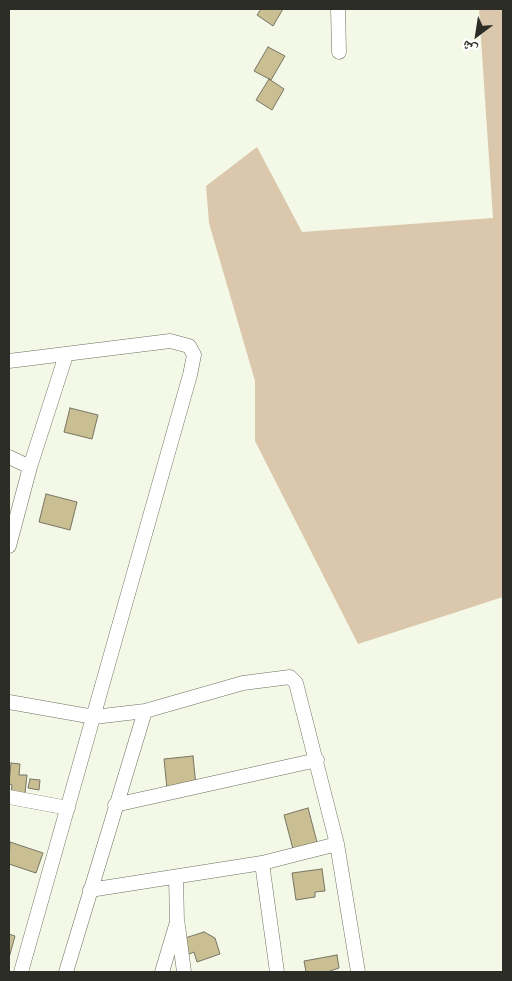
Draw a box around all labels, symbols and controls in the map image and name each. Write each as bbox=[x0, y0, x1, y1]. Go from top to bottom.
north arrow bbox=[452, 10, 502, 60]
text: ش bbox=[458, 36, 480, 59]

